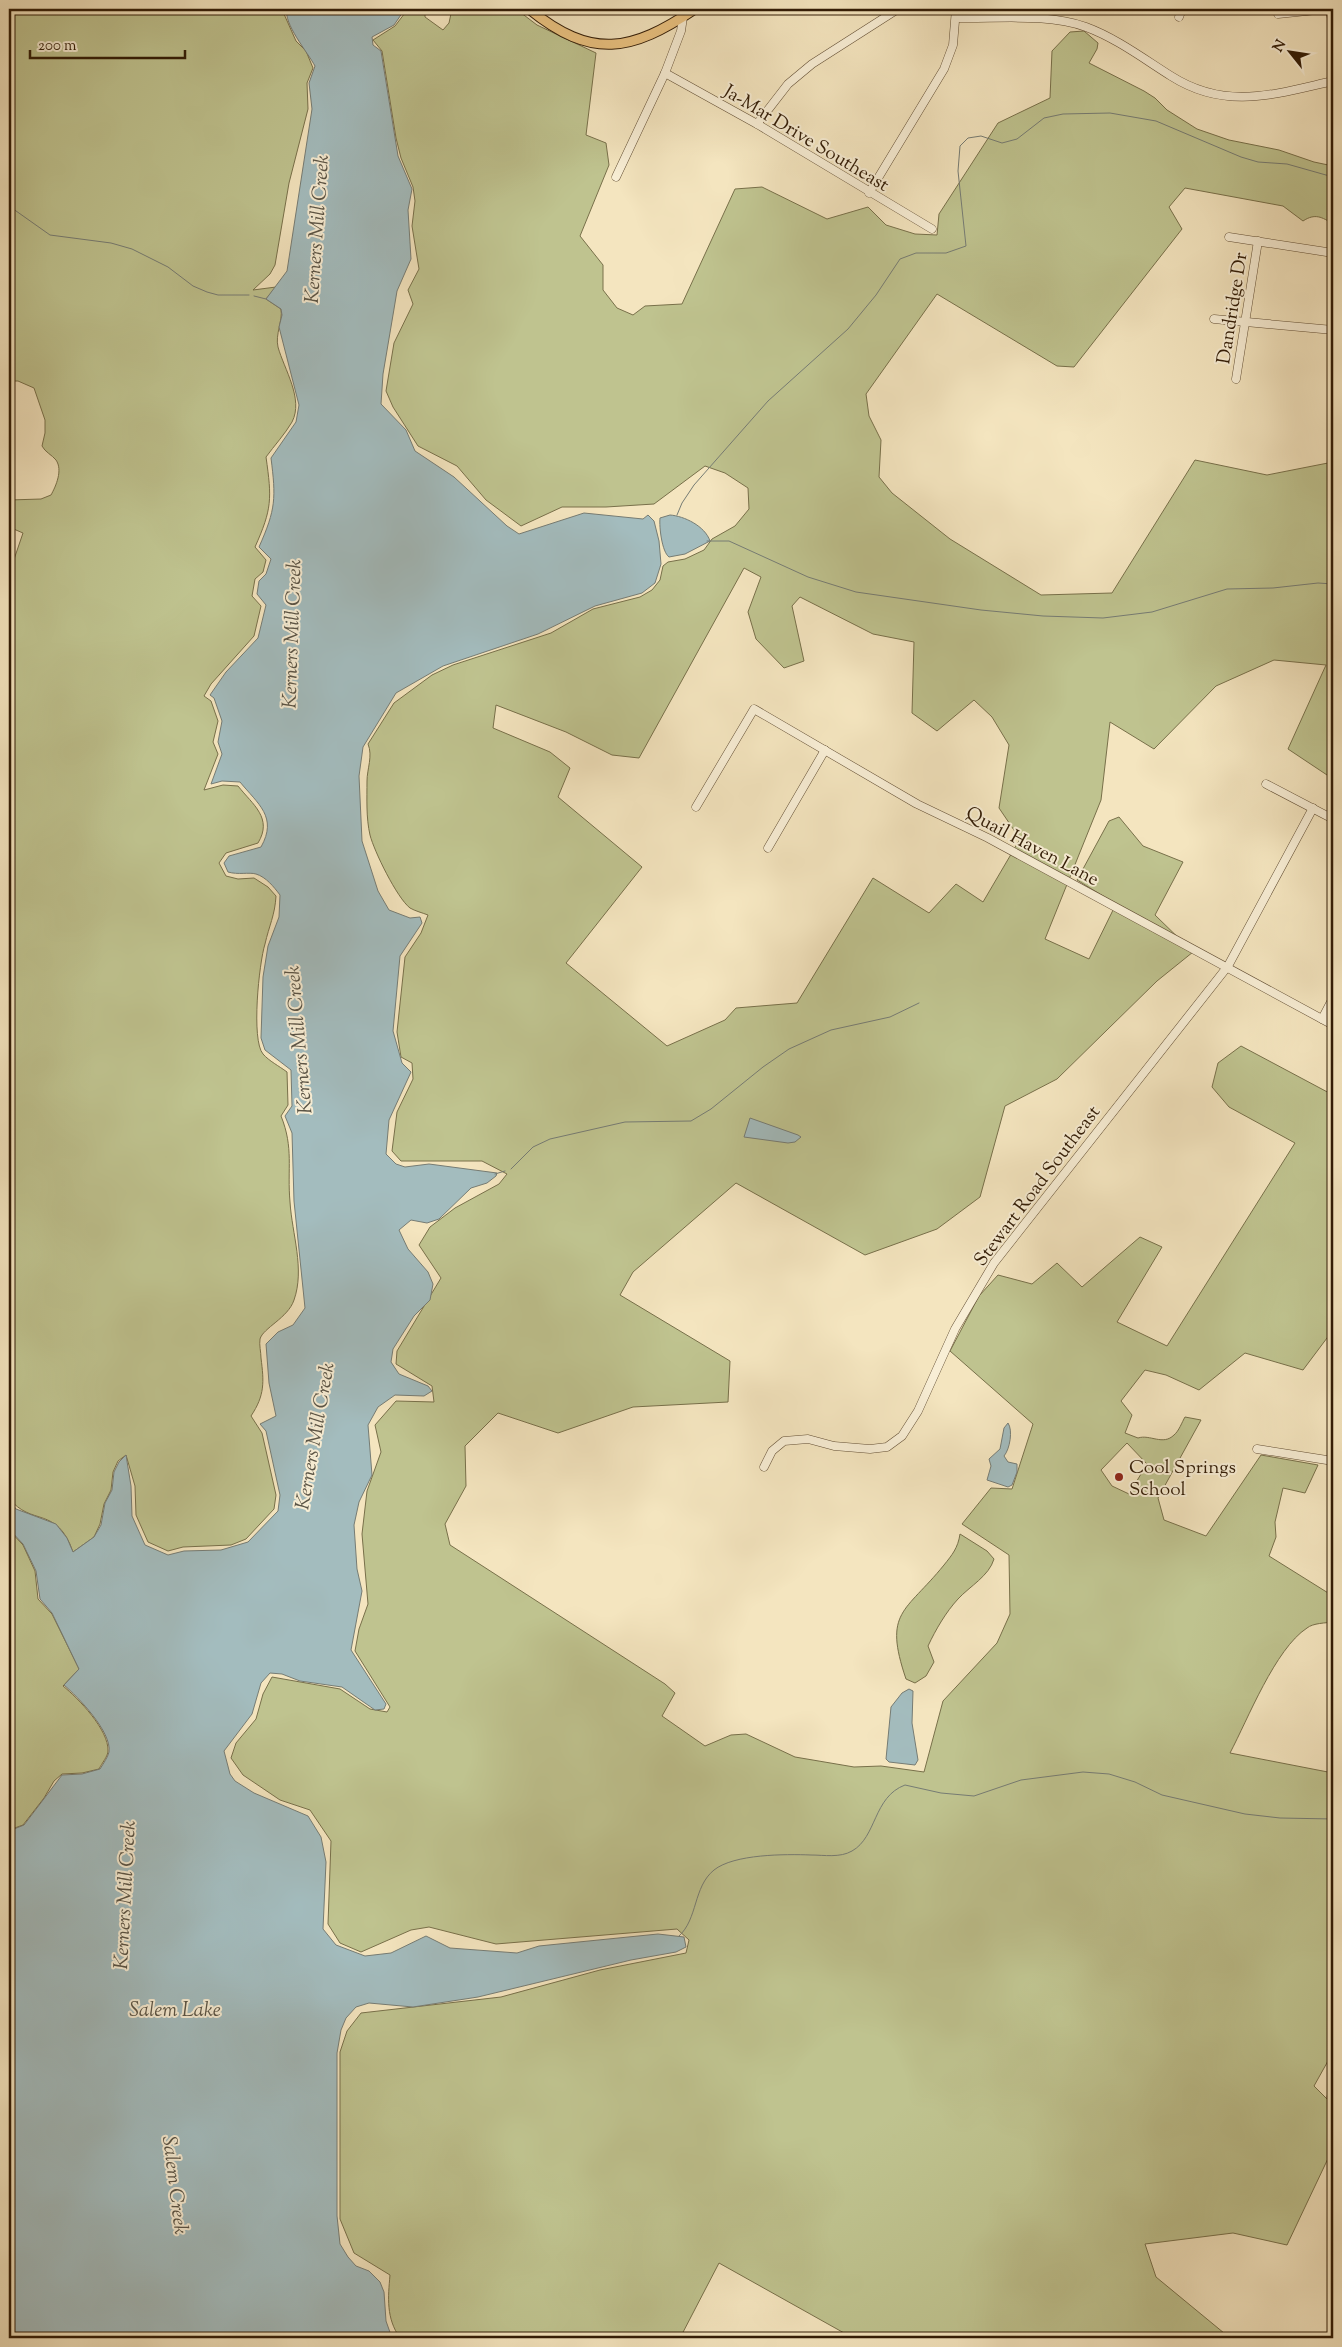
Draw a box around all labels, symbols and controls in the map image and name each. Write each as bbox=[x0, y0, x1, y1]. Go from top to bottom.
scale bar bbox=[30, 28, 185, 60]
north arrow bbox=[1264, 28, 1314, 78]
text: 200 m bbox=[38, 36, 77, 57]
text: N bbox=[1269, 37, 1292, 56]
street label: Ja-Mar Drive Southeast bbox=[717, 78, 894, 200]
water label: Kerners Mill Creek bbox=[299, 154, 338, 304]
street label: Dandridge Dr bbox=[1211, 251, 1256, 366]
water label: Kerners Mill Creek bbox=[276, 559, 311, 709]
street label: Quail Haven Lane bbox=[960, 801, 1103, 894]
water label: Kerners Mill Creek bbox=[280, 964, 321, 1115]
street label: Stewart Road Southeast bbox=[968, 1100, 1108, 1273]
water label: Kerners Mill Creek bbox=[289, 1361, 344, 1512]
place label: Cool Springs School bbox=[1129, 1455, 1236, 1504]
marker: Cool Springs School bbox=[1113, 1471, 1125, 1483]
water label: Kerners Mill Creek bbox=[108, 1820, 145, 1970]
water label: Salem Lake bbox=[129, 1997, 221, 2026]
water label: Salem Creek bbox=[153, 2134, 194, 2236]

